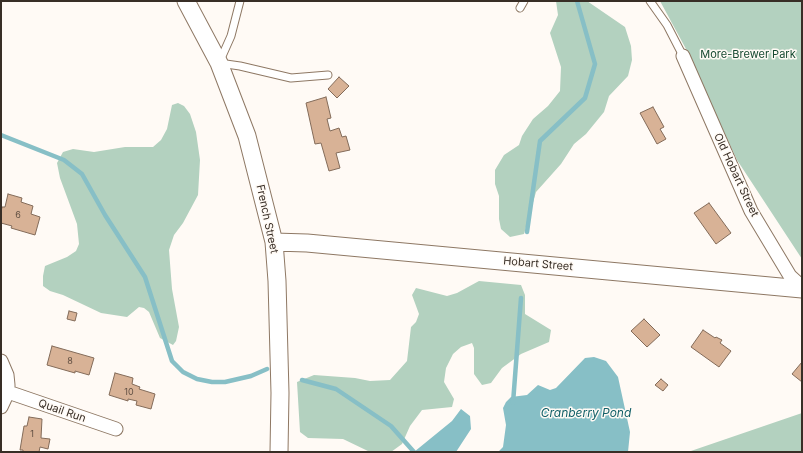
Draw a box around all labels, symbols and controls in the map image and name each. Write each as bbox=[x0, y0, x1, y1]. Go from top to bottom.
park label: More-Brewer Park bbox=[700, 48, 796, 62]
street label: Old Hobart Street bbox=[711, 131, 761, 219]
street label: French Street bbox=[253, 183, 281, 255]
house number: 6 bbox=[15, 210, 21, 220]
street label: Hobart Street bbox=[503, 254, 573, 274]
house number: 8 bbox=[67, 356, 73, 366]
house number: 10 bbox=[124, 387, 134, 397]
street label: Quail Run bbox=[36, 397, 88, 425]
water label: Cranberry Pond bbox=[541, 406, 631, 420]
house number: 1 bbox=[30, 429, 34, 439]

